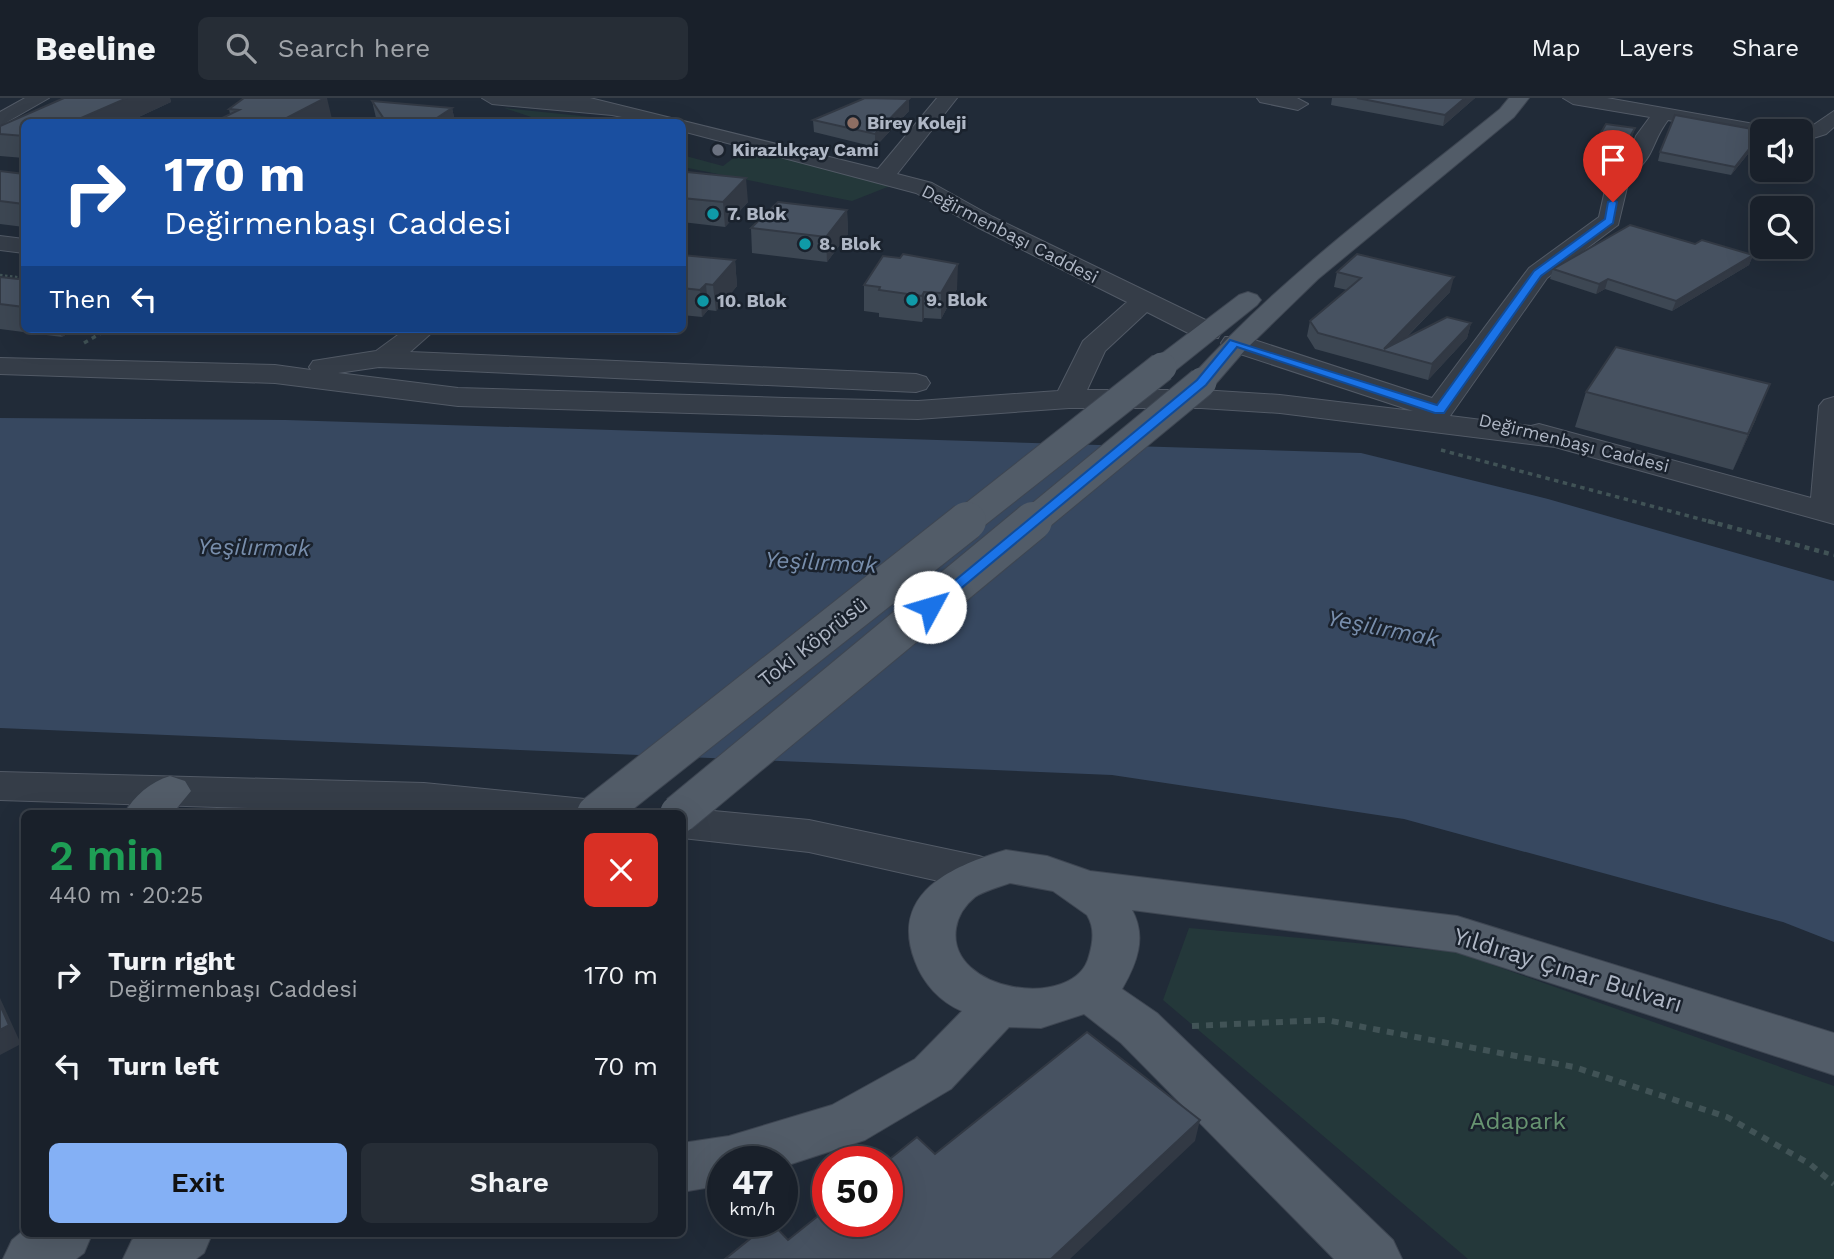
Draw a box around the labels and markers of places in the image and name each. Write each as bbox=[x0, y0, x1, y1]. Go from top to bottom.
place label: Birey Koleji bbox=[867, 112, 966, 133]
marker: Birey Koleji bbox=[845, 115, 861, 131]
pin bbox=[1583, 130, 1643, 202]
place label: Kirazlıkçay Cami bbox=[732, 139, 879, 160]
marker: Kirazlıkçay Cami bbox=[710, 142, 726, 158]
place label: 7. Blok bbox=[727, 203, 787, 224]
marker: 7. Blok bbox=[705, 206, 721, 222]
place label: 8. Blok bbox=[819, 233, 882, 254]
marker: 8. Blok bbox=[797, 236, 813, 252]
place label: 9. Blok bbox=[926, 289, 988, 310]
place label: 10. Blok bbox=[717, 290, 788, 311]
marker: 9. Blok bbox=[904, 292, 920, 308]
marker: 10. Blok bbox=[695, 293, 711, 309]

